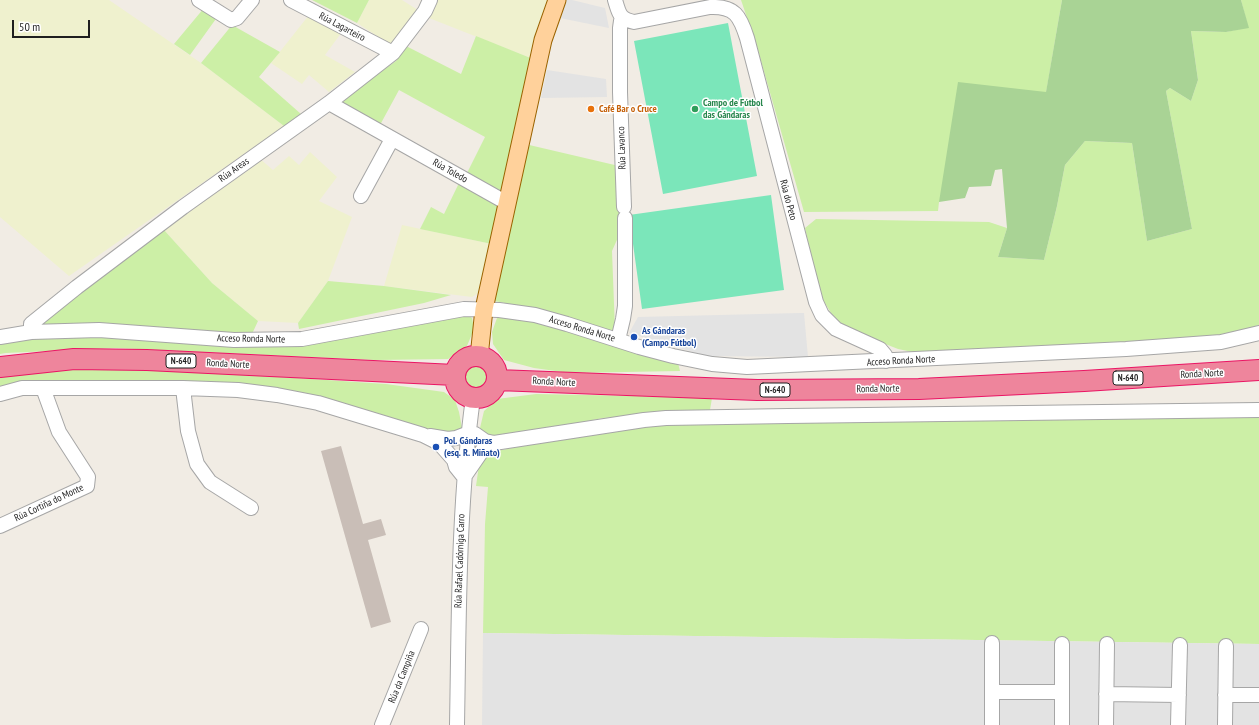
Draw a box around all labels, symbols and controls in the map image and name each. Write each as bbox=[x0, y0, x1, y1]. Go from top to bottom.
street label: Rúa Lagarteiro bbox=[317, 10, 367, 44]
scale bar bbox=[14, 12, 92, 38]
text: 50 m bbox=[19, 19, 40, 34]
place label: Campo de Fútbol das Gándaras bbox=[703, 97, 763, 120]
place label: Café Bar o Cruce bbox=[599, 103, 657, 115]
marker: Café Bar o Cruce bbox=[586, 104, 596, 114]
marker: Campo de Fútbol das Gándaras bbox=[690, 104, 700, 114]
street label: Rúa Lavanco bbox=[615, 126, 629, 170]
street label: Rúa Areas bbox=[217, 155, 251, 185]
street label: Rúa Toledo bbox=[430, 157, 470, 185]
street label: Rúa do Peto bbox=[777, 178, 799, 222]
street label: Acceso Ronda Norte bbox=[548, 313, 616, 345]
place label: As Gándaras (Campo Fútbol) bbox=[642, 325, 696, 348]
street label: Acceso Ronda Norte bbox=[217, 332, 285, 346]
marker: As Gándaras (Campo Fútbol) bbox=[629, 332, 639, 342]
street label: Acceso Ronda Norte bbox=[867, 353, 935, 369]
road number: N-640 bbox=[166, 354, 196, 368]
street label: Ronda Norte bbox=[206, 357, 250, 371]
street label: Ronda Norte bbox=[1180, 367, 1224, 381]
road number: N-640 bbox=[1113, 371, 1143, 385]
street label: Ronda Norte bbox=[532, 375, 576, 389]
road number: N-640 bbox=[760, 383, 790, 397]
street label: Ronda Norte bbox=[856, 383, 900, 395]
place label: Pol. Gándaras (esq. R. Miñato) bbox=[444, 435, 500, 458]
marker: Pol. Gándaras (esq. R. Miñato) bbox=[431, 442, 441, 452]
street label: Rúa Cortiña do Monte bbox=[13, 482, 85, 524]
street label: Rúa Rafael Cadórniga Carro bbox=[452, 514, 468, 608]
street label: Rúa da Campiña bbox=[386, 649, 418, 705]

